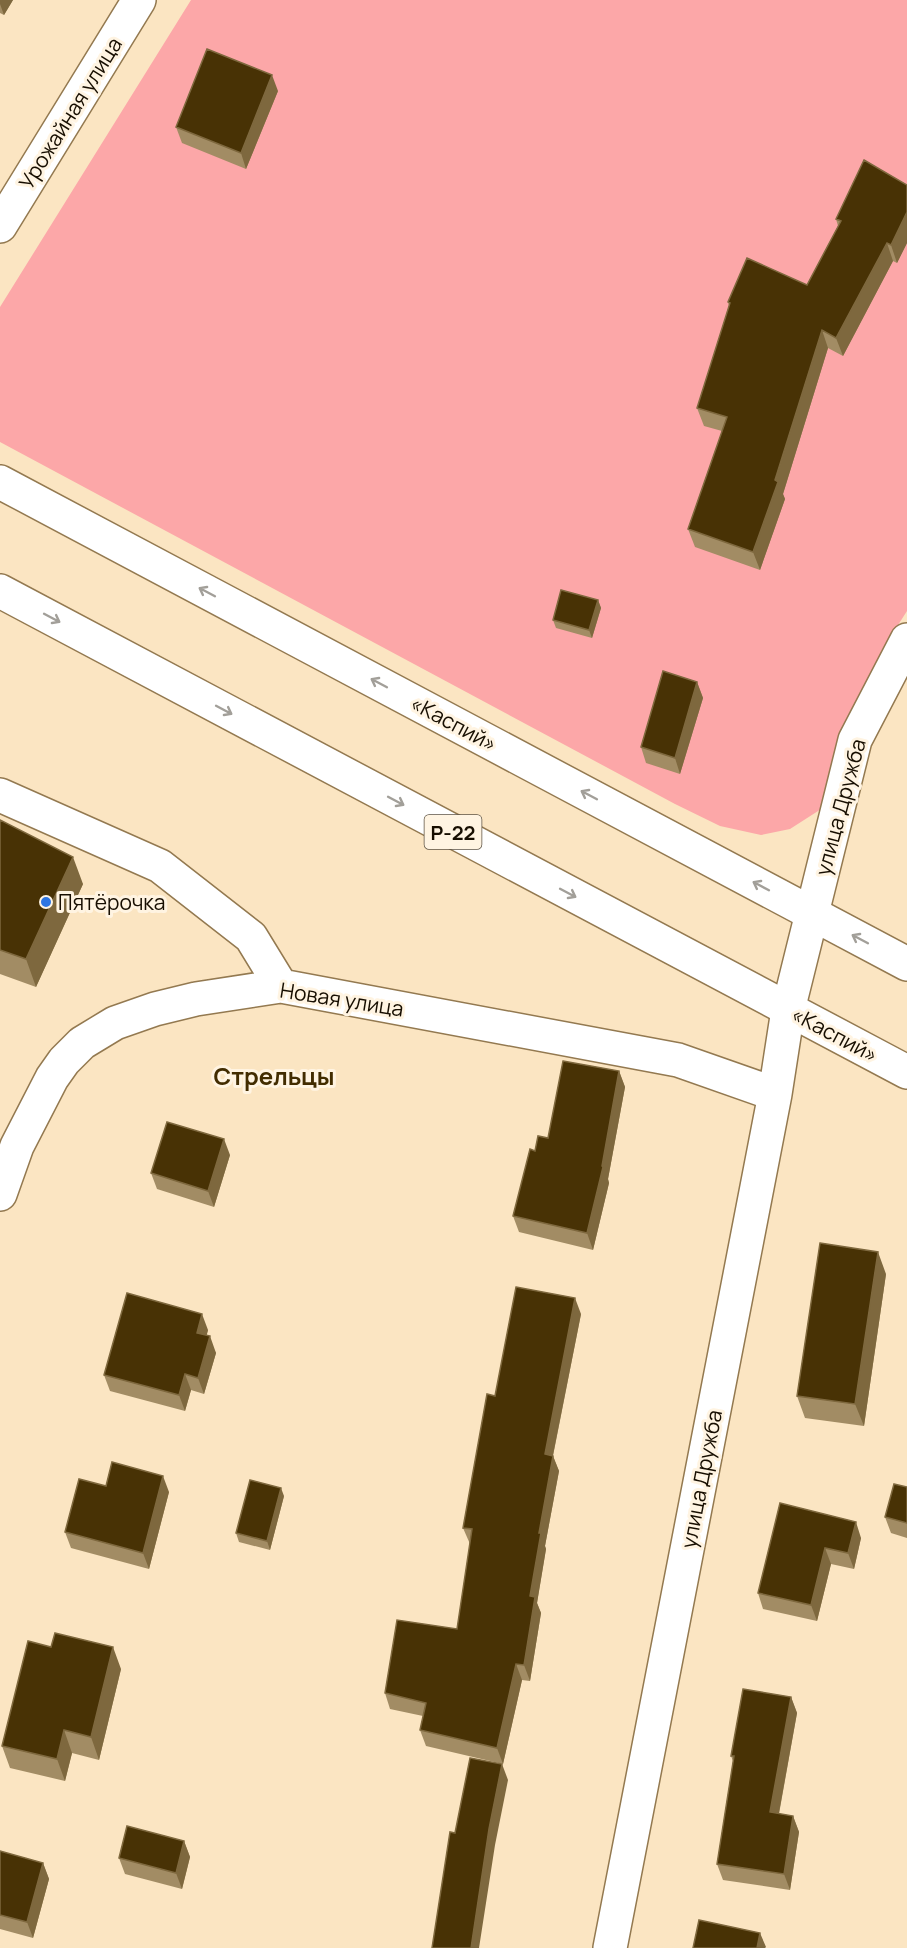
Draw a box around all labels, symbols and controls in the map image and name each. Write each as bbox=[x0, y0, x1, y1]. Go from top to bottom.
street label: Урожайная улица bbox=[12, 32, 128, 194]
one-way arrow bbox=[199, 586, 216, 598]
one-way arrow bbox=[42, 613, 60, 624]
one-way arrow bbox=[371, 677, 389, 689]
street label: «Каспий» bbox=[406, 689, 502, 757]
one-way arrow bbox=[215, 704, 232, 716]
street label: улица Дружба bbox=[808, 735, 872, 879]
one-way arrow bbox=[580, 789, 598, 800]
one-way arrow bbox=[387, 795, 404, 807]
road number: Р-22 bbox=[424, 815, 482, 849]
one-way arrow bbox=[753, 880, 770, 892]
one-way arrow bbox=[559, 887, 576, 899]
place label: Пятёрочка bbox=[58, 888, 165, 916]
marker: Пятёрочка bbox=[39, 895, 53, 909]
one-way arrow bbox=[851, 933, 869, 944]
street label: Новая улица bbox=[278, 975, 406, 1023]
street label: «Каспий» bbox=[787, 1000, 883, 1068]
district label: Стрельцы bbox=[214, 1059, 334, 1092]
street label: улица Дружба bbox=[674, 1407, 728, 1551]

